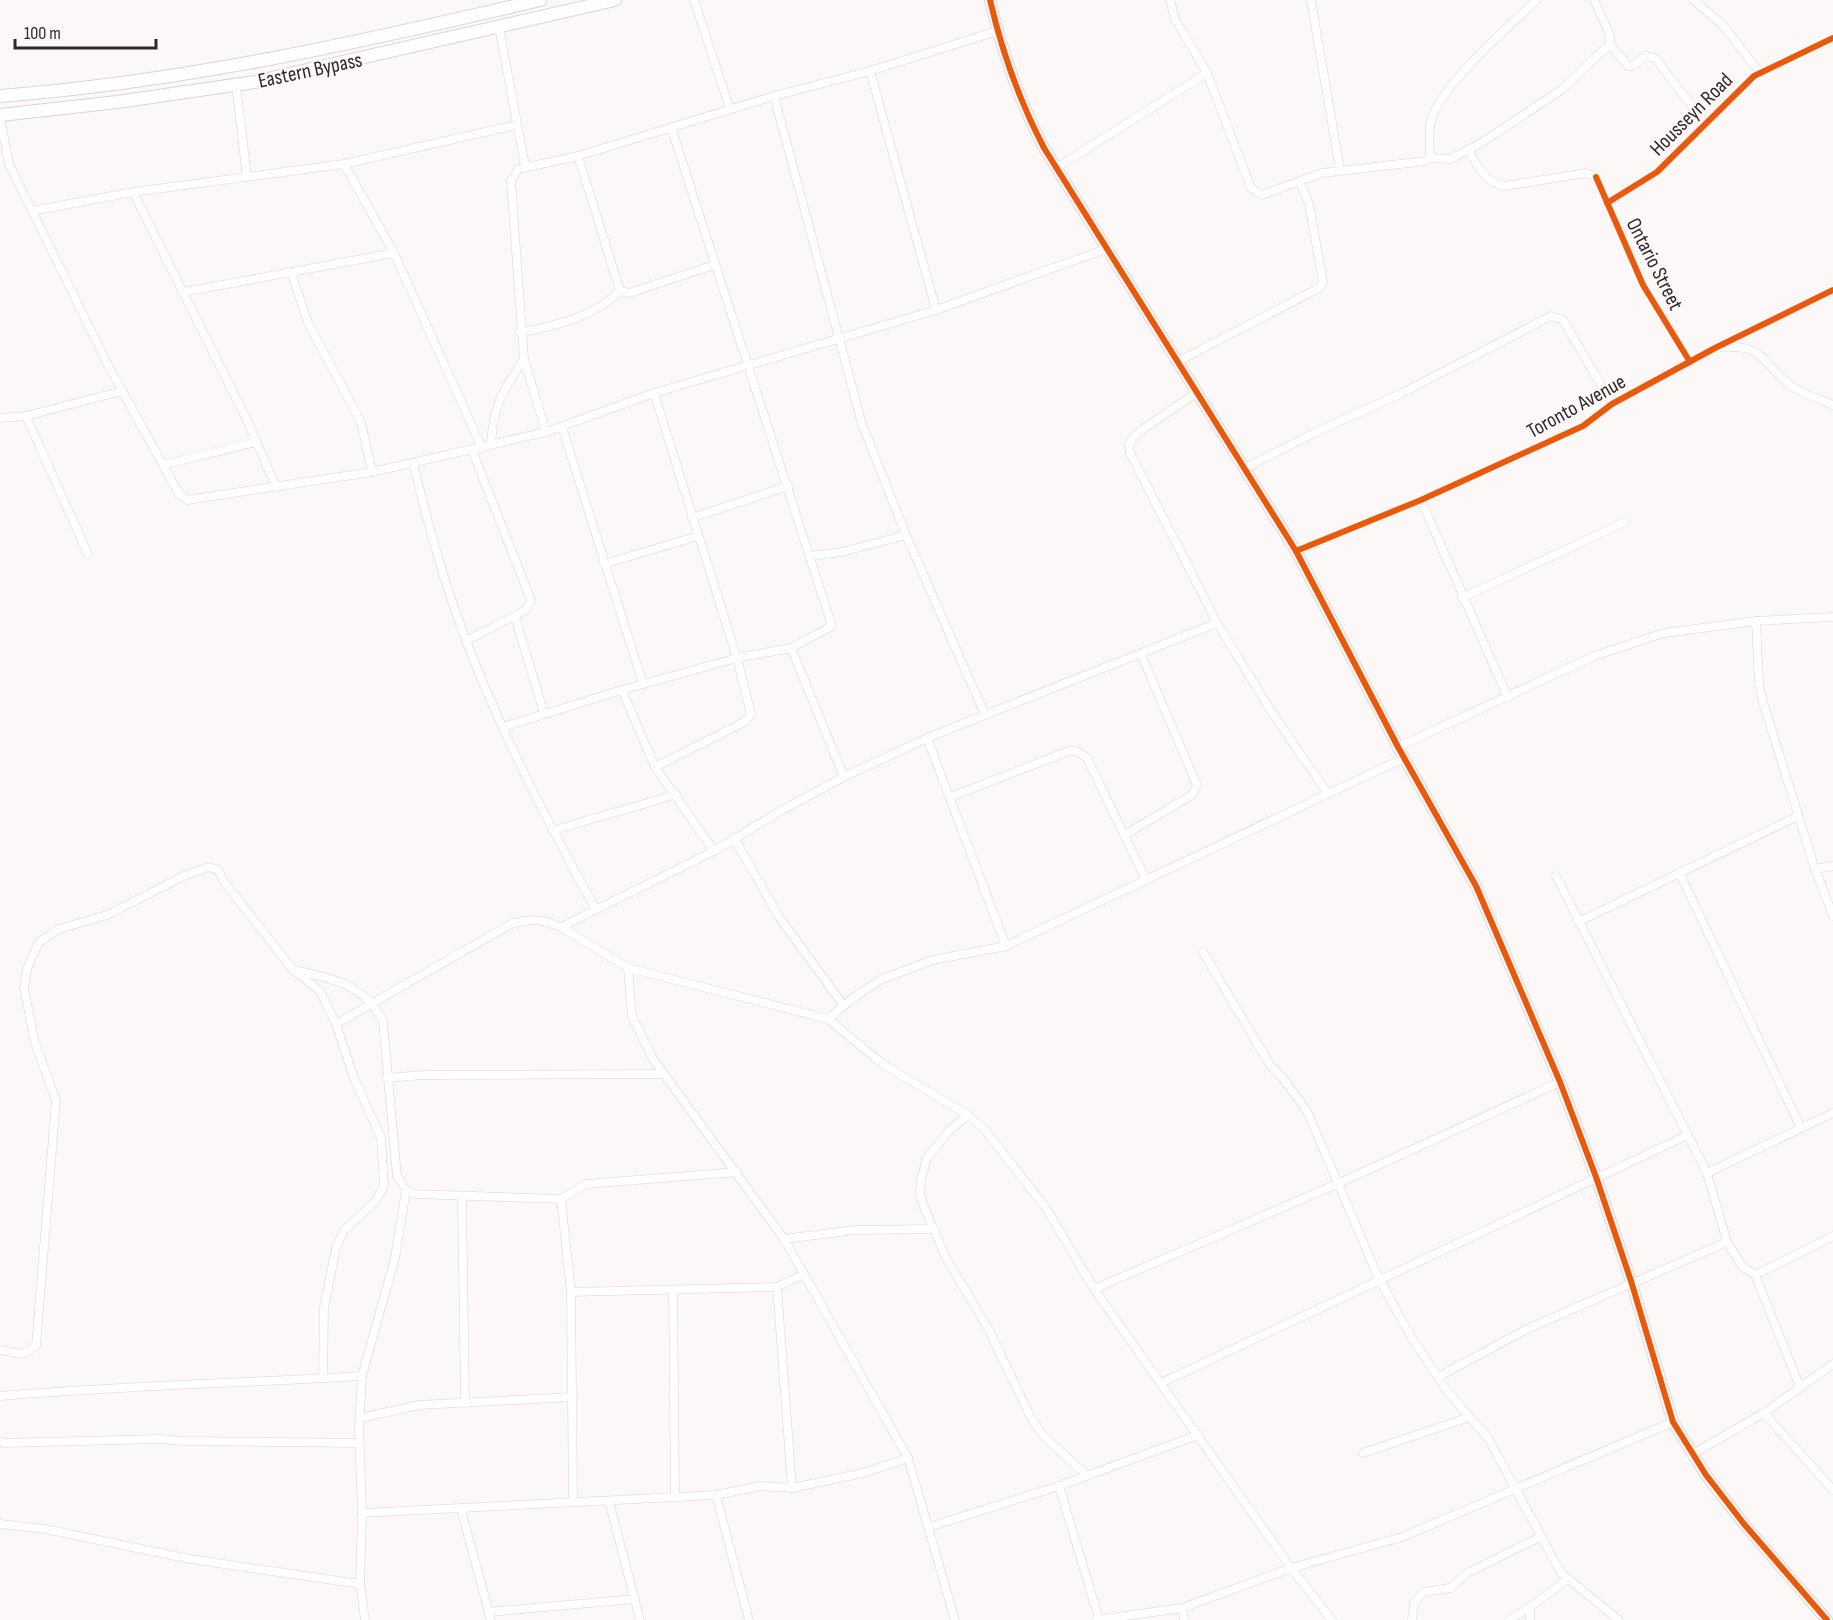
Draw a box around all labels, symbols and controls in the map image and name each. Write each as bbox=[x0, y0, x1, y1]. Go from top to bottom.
scale bar bbox=[15, 12, 156, 50]
text: 100 m bbox=[24, 23, 61, 44]
street label: Eastern Bypass bbox=[256, 47, 364, 94]
street label: Housseyn Road bbox=[1645, 68, 1738, 161]
street label: Ontario Street bbox=[1621, 214, 1688, 315]
street label: Toronto Avenue bbox=[1522, 369, 1630, 444]

